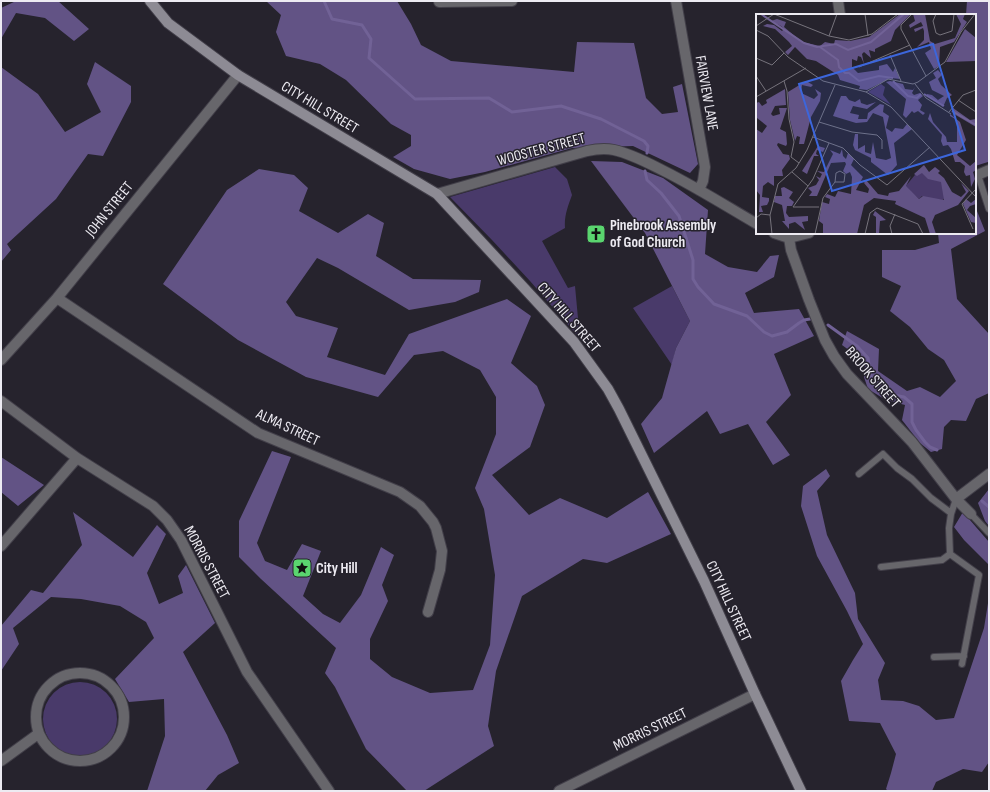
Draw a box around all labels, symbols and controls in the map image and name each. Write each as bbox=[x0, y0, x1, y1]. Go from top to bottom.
inset map bbox=[756, 14, 976, 234]
street label: FAIRVIEW LANE bbox=[691, 54, 722, 132]
street label: CITY HILL STREET bbox=[278, 77, 362, 138]
street label: WOOSTER STREET bbox=[495, 129, 587, 170]
street label: JOHN STREET bbox=[81, 178, 138, 242]
place label: Pinebrook Assembly of God Church bbox=[610, 216, 717, 252]
church icon: Pinebrook Assembly of God Church bbox=[585, 223, 607, 245]
street label: CITY HILL STREET bbox=[533, 278, 604, 356]
street label: BROOK STREET bbox=[841, 343, 904, 412]
street label: ALMA STREET bbox=[252, 404, 322, 450]
street label: MORRIS STREET bbox=[179, 523, 234, 602]
place icon: City Hill bbox=[291, 557, 313, 579]
street label: CITY HILL STREET bbox=[702, 558, 756, 645]
place label: City Hill bbox=[316, 559, 358, 578]
street label: MORRIS STREET bbox=[610, 703, 690, 755]

